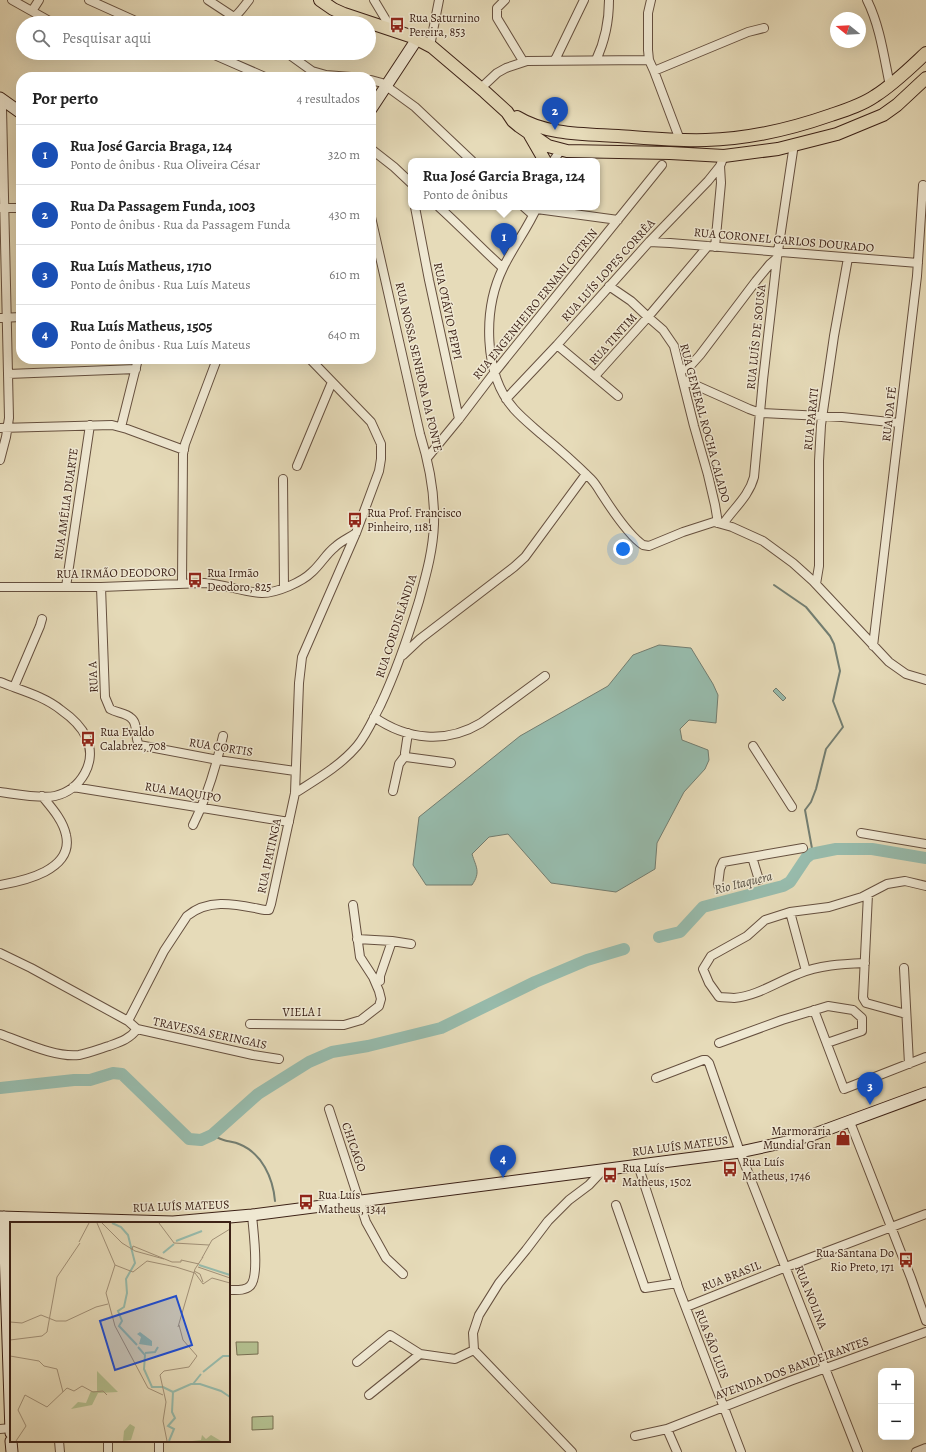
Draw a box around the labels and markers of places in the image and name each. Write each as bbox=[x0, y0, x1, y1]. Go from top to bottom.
place label: Rua Saturnino Pereira, 853 bbox=[409, 10, 480, 40]
bus stop icon: Rua Saturnino Pereira, 853 bbox=[388, 16, 406, 34]
pin: 2 bbox=[542, 97, 568, 130]
pin: 1 bbox=[491, 223, 517, 256]
place label: Rua Prof. Francisco Pinheiro, 1181 bbox=[367, 505, 462, 535]
bus stop icon: Rua Prof. Francisco Pinheiro, 1181 bbox=[346, 511, 364, 529]
place label: Rua Irmão Deodoro, 825 bbox=[207, 565, 272, 595]
bus stop icon: Rua Irmão Deodoro, 825 bbox=[186, 571, 204, 589]
place label: Rua Evaldo Calabrez, 708 bbox=[100, 724, 166, 754]
bus stop icon: Rua Evaldo Calabrez, 708 bbox=[79, 730, 97, 748]
pin: 3 bbox=[857, 1072, 883, 1105]
place label: Marmoraria Mundial Gran bbox=[763, 1123, 831, 1153]
shop icon: Marmoraria Mundial Gran bbox=[834, 1129, 852, 1147]
pin: 4 bbox=[490, 1145, 516, 1178]
place label: Rua Luís Matheus, 1746 bbox=[742, 1154, 811, 1184]
place label: Rua Luís Matheus, 1502 bbox=[622, 1160, 692, 1190]
bus stop icon: Rua Luís Matheus, 1746 bbox=[721, 1160, 739, 1178]
bus stop icon: Rua Luís Matheus, 1502 bbox=[601, 1166, 619, 1184]
place label: Rua Luís Matheus, 1344 bbox=[318, 1187, 387, 1217]
bus stop icon: Rua Luís Matheus, 1344 bbox=[297, 1193, 315, 1211]
place label: Rua Santana Do Rio Preto, 171 bbox=[816, 1245, 894, 1275]
bus stop icon: Rua Santana Do Rio Preto, 171 bbox=[897, 1251, 915, 1269]

